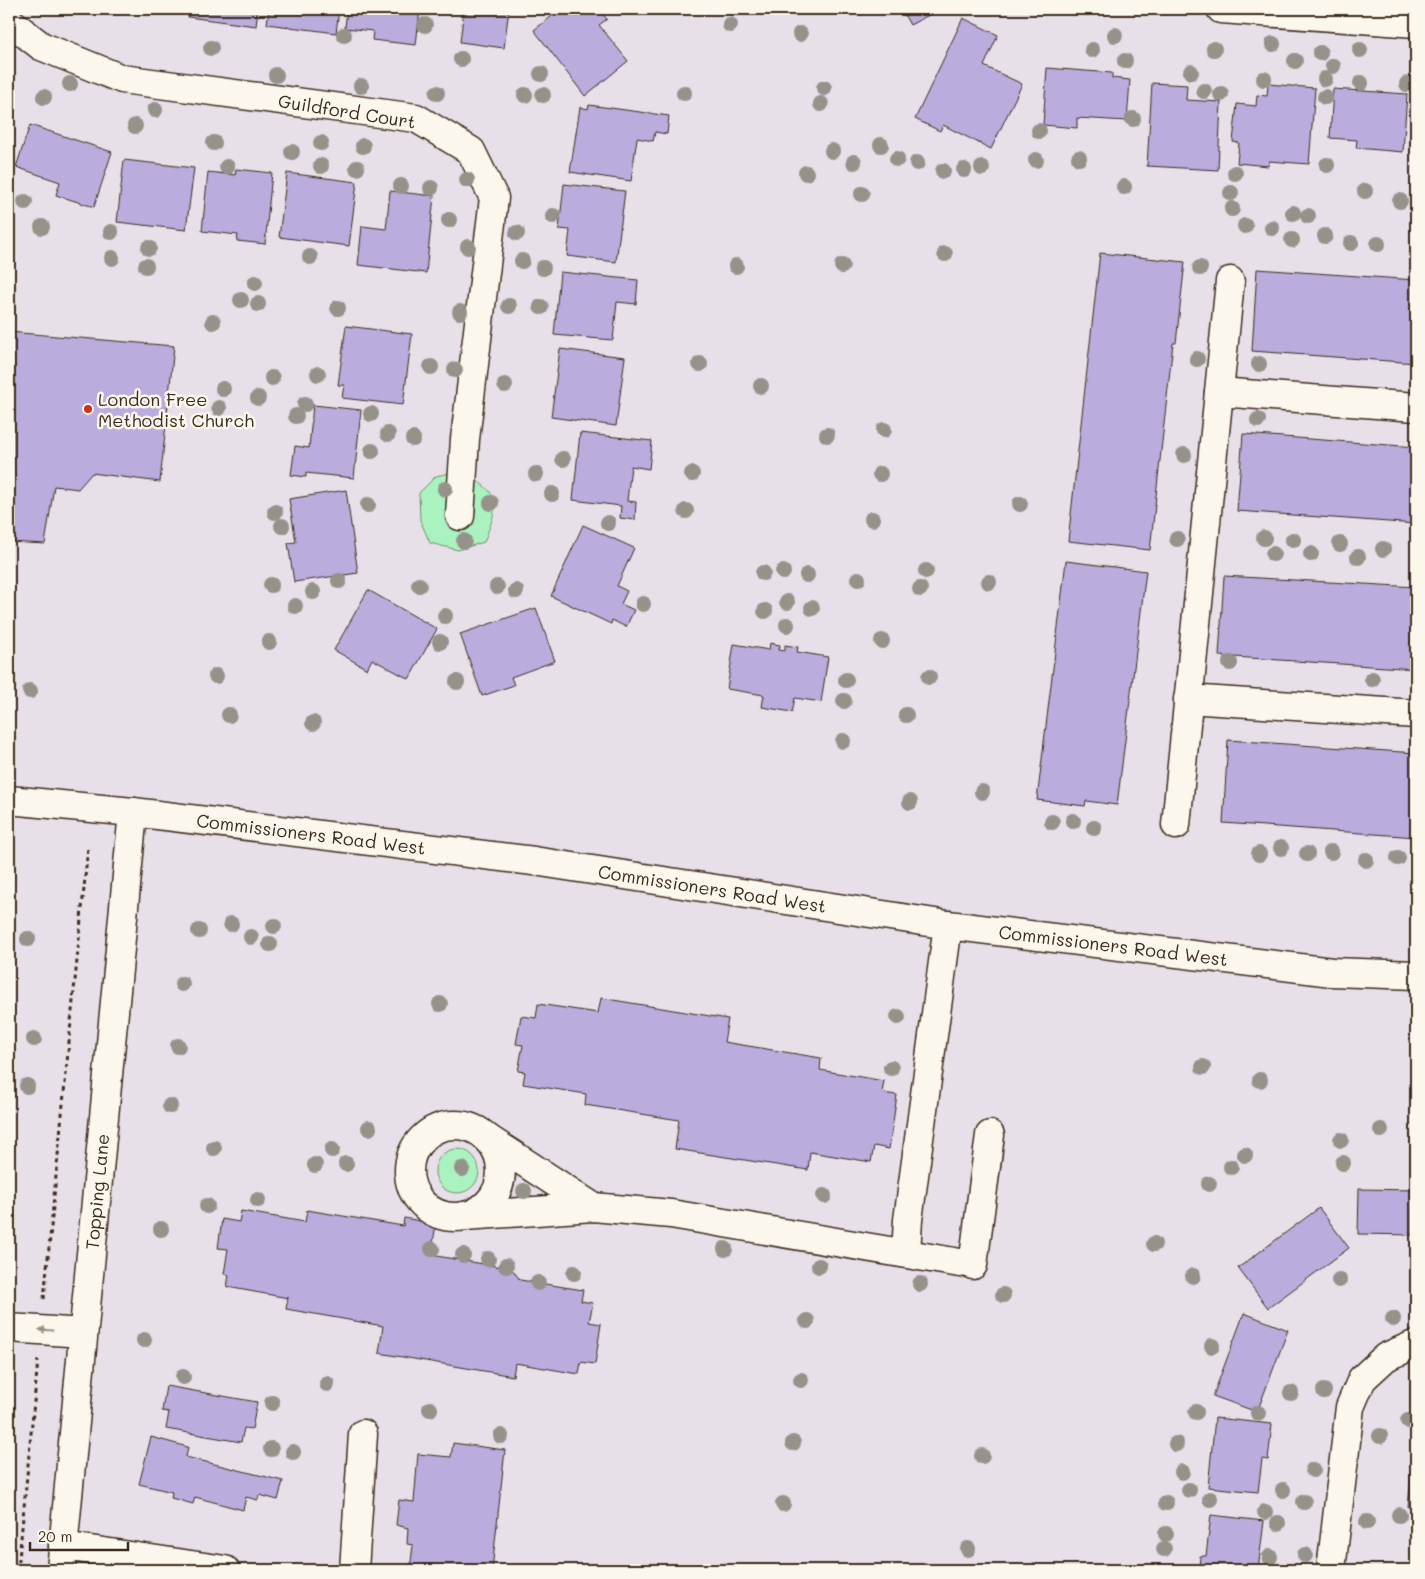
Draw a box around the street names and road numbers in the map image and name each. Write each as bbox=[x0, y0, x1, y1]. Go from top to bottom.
street label: Guildford Court bbox=[277, 88, 417, 134]
street label: Commissioners Road West bbox=[195, 808, 427, 860]
street label: Commissioners Road West bbox=[597, 859, 828, 918]
street label: Commissioners Road West bbox=[997, 919, 1229, 971]
street label: Topping Lane bbox=[79, 1133, 114, 1251]

